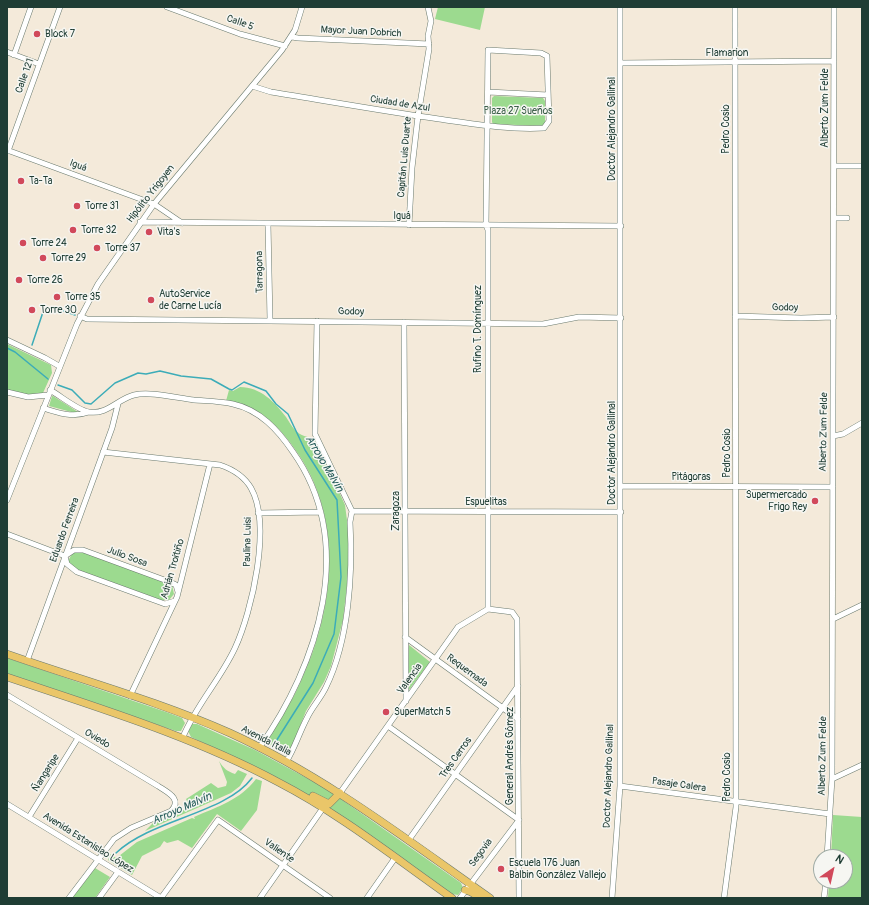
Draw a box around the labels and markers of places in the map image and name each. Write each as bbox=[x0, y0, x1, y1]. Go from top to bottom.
place label: Block 7 bbox=[45, 28, 75, 40]
marker: Block 7 bbox=[32, 29, 42, 39]
place label: Ta-Ta bbox=[29, 175, 52, 187]
marker: Ta-Ta bbox=[16, 176, 26, 186]
place label: Torre 31 bbox=[85, 200, 119, 212]
marker: Torre 31 bbox=[72, 201, 82, 211]
place label: Torre 32 bbox=[81, 224, 117, 236]
marker: Torre 32 bbox=[68, 225, 78, 235]
place label: Vita's bbox=[157, 226, 180, 238]
marker: Vita's bbox=[144, 227, 154, 237]
place label: Torre 24 bbox=[31, 237, 67, 249]
marker: Torre 24 bbox=[18, 238, 28, 248]
place label: Torre 37 bbox=[105, 242, 140, 254]
marker: Torre 37 bbox=[92, 243, 102, 253]
place label: Torre 29 bbox=[51, 252, 86, 264]
marker: Torre 29 bbox=[38, 253, 48, 263]
place label: Torre 26 bbox=[27, 274, 63, 286]
marker: Torre 26 bbox=[14, 275, 24, 285]
place label: AutoService de Carne Lucía bbox=[159, 288, 221, 312]
place label: Torre 35 bbox=[65, 291, 101, 303]
marker: Torre 35 bbox=[52, 292, 62, 302]
marker: AutoService de Carne Lucía bbox=[146, 295, 156, 305]
place label: Torre 30 bbox=[40, 304, 77, 316]
marker: Torre 30 bbox=[27, 305, 37, 315]
place label: Supermercado Frigo Rey bbox=[746, 489, 807, 512]
marker: Supermercado Frigo Rey bbox=[810, 496, 820, 506]
place label: SuperMatch 5 bbox=[394, 706, 451, 718]
marker: SuperMatch 5 bbox=[381, 707, 391, 717]
place label: Escuela 176 Juan Balbin González Vallejo bbox=[509, 857, 606, 880]
marker: Escuela 176 Juan Balbin González Vallejo bbox=[496, 864, 506, 874]

